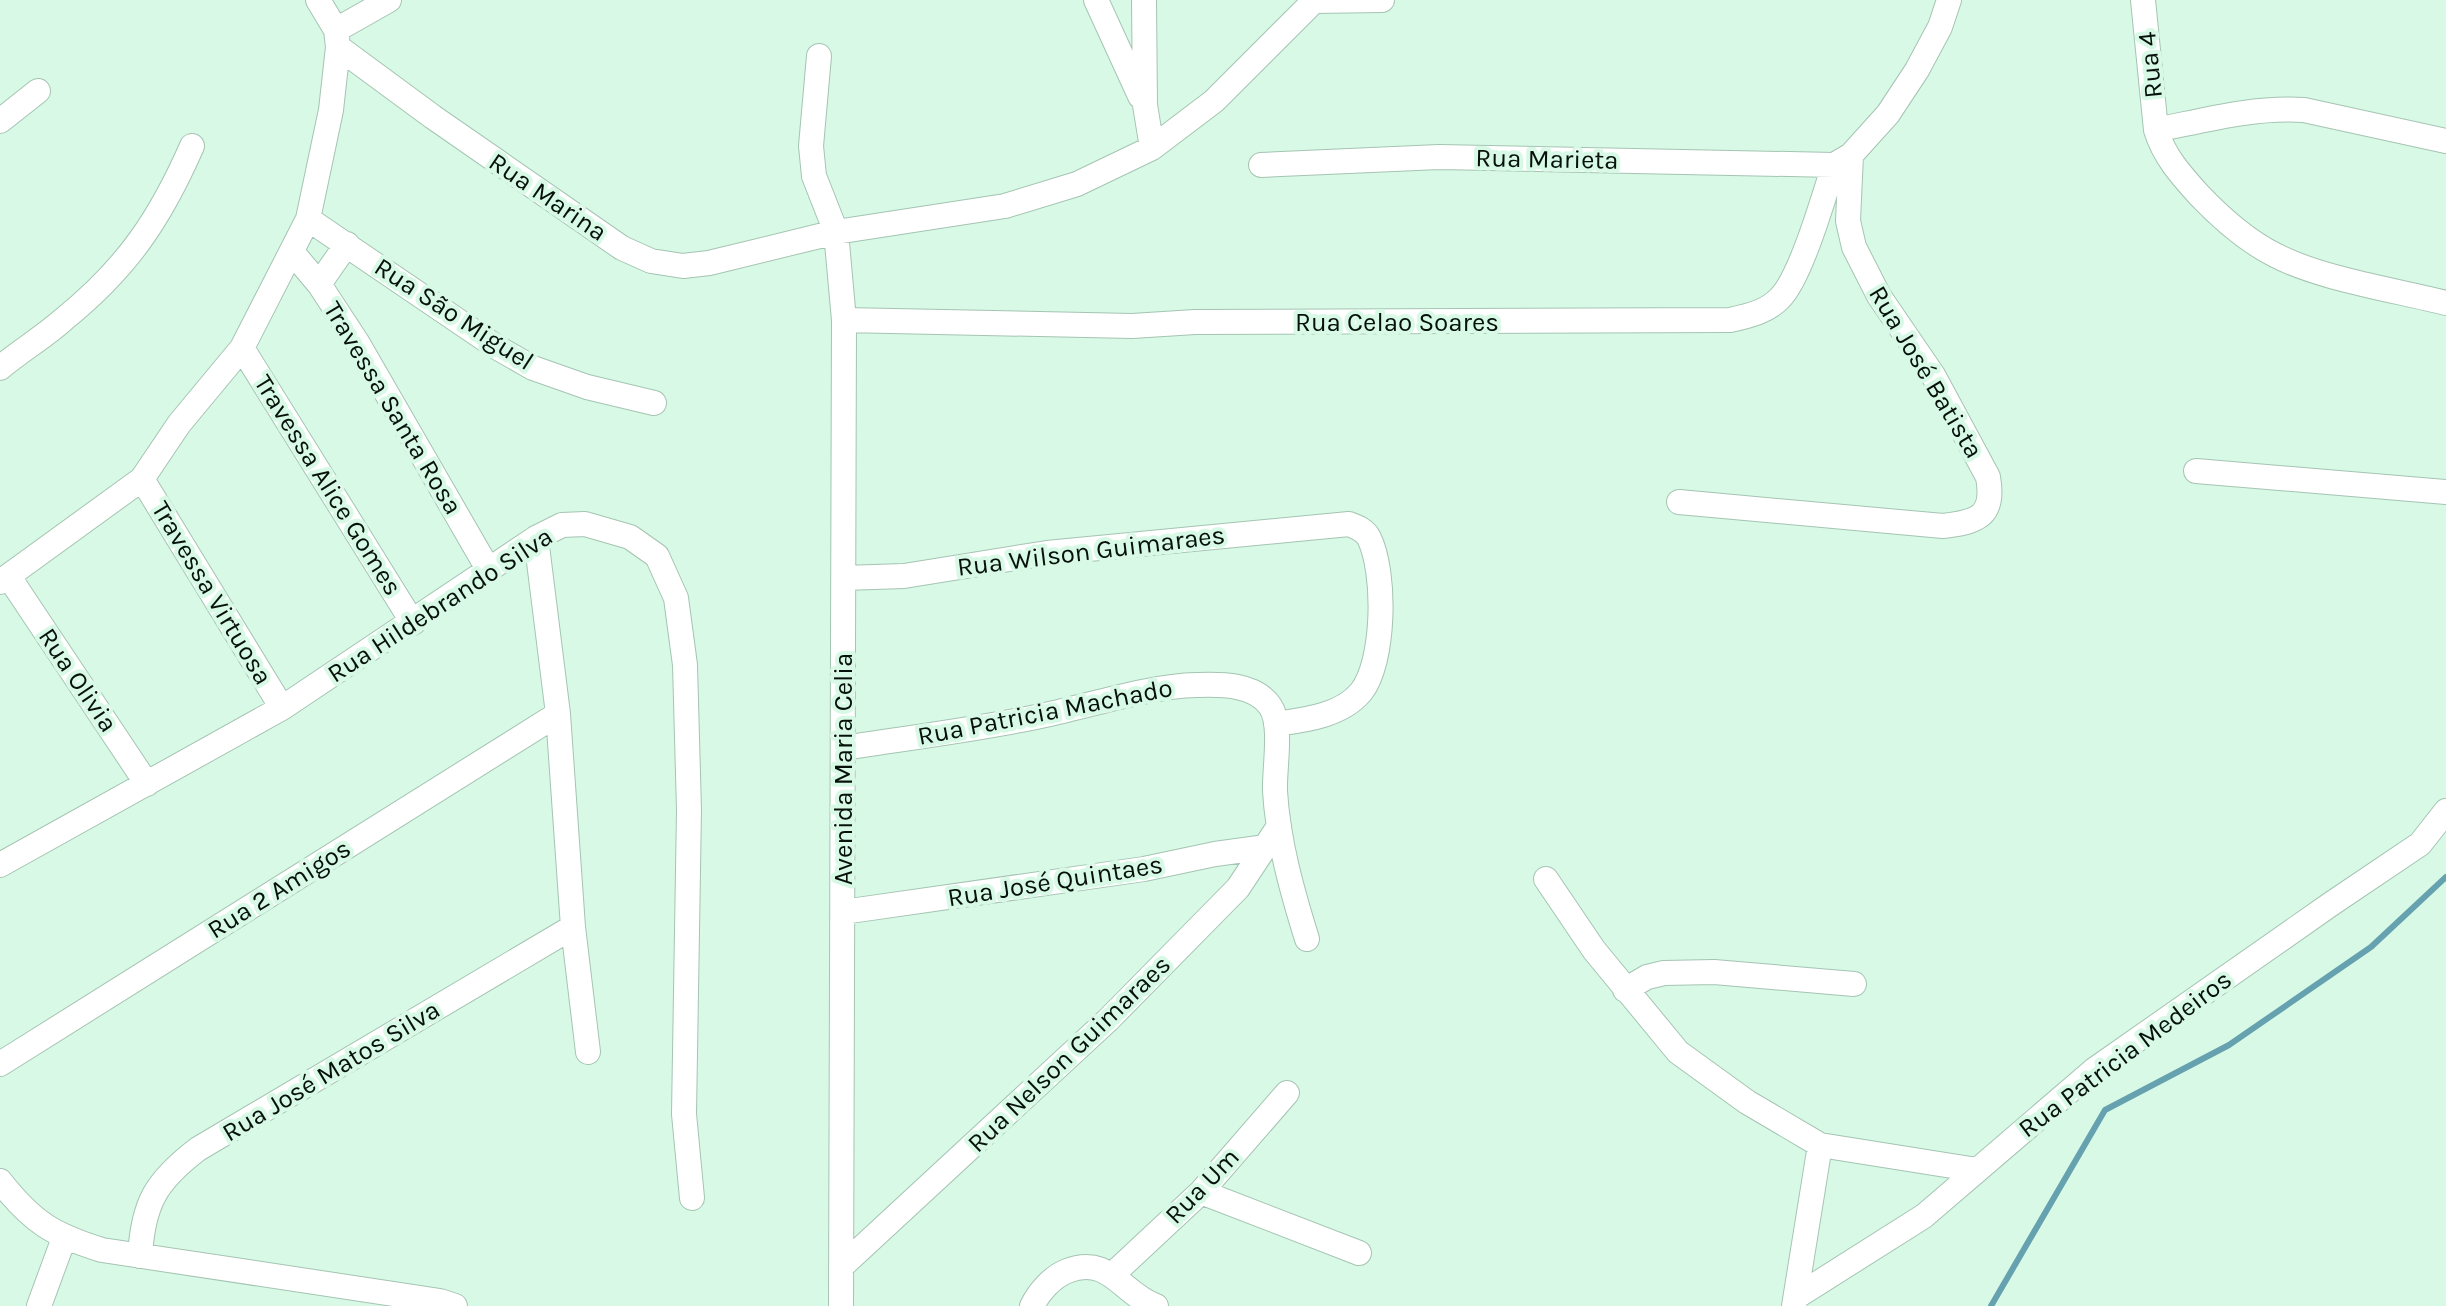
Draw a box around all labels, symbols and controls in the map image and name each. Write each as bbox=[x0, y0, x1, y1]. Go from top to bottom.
street label: Rua 4 bbox=[2131, 30, 2169, 100]
street label: Rua Marieta bbox=[1475, 142, 1619, 176]
street label: Rua Marina bbox=[483, 146, 613, 248]
street label: Rua São Miguel bbox=[369, 251, 539, 377]
street label: Rua José Batista bbox=[1862, 280, 1990, 464]
street label: Travessa Santa Rosa bbox=[317, 296, 469, 520]
street label: Rua Celao Soares bbox=[1295, 307, 1499, 338]
street label: Travessa Alice Gomes bbox=[247, 369, 409, 601]
street label: Travessa Virtuosa bbox=[145, 496, 279, 690]
street label: Rua Wilson Guimaraes bbox=[955, 519, 1227, 583]
street label: Rua Hildebrando Silva bbox=[322, 521, 558, 689]
street label: Rua Olivia bbox=[32, 622, 124, 738]
street label: Avenida Maria Celia bbox=[828, 653, 859, 885]
street label: Rua Patricia Machado bbox=[915, 672, 1175, 752]
street label: Rua 2 Amigos bbox=[202, 833, 356, 945]
street label: Rua José Quintaes bbox=[945, 849, 1165, 913]
street label: Rua Nelson Guimaraes bbox=[961, 949, 1177, 1159]
street label: Rua Patricia Medeiros bbox=[2012, 964, 2238, 1144]
street label: Rua José Matos Silva bbox=[217, 994, 445, 1148]
street label: Rua Um bbox=[1158, 1142, 1246, 1230]

